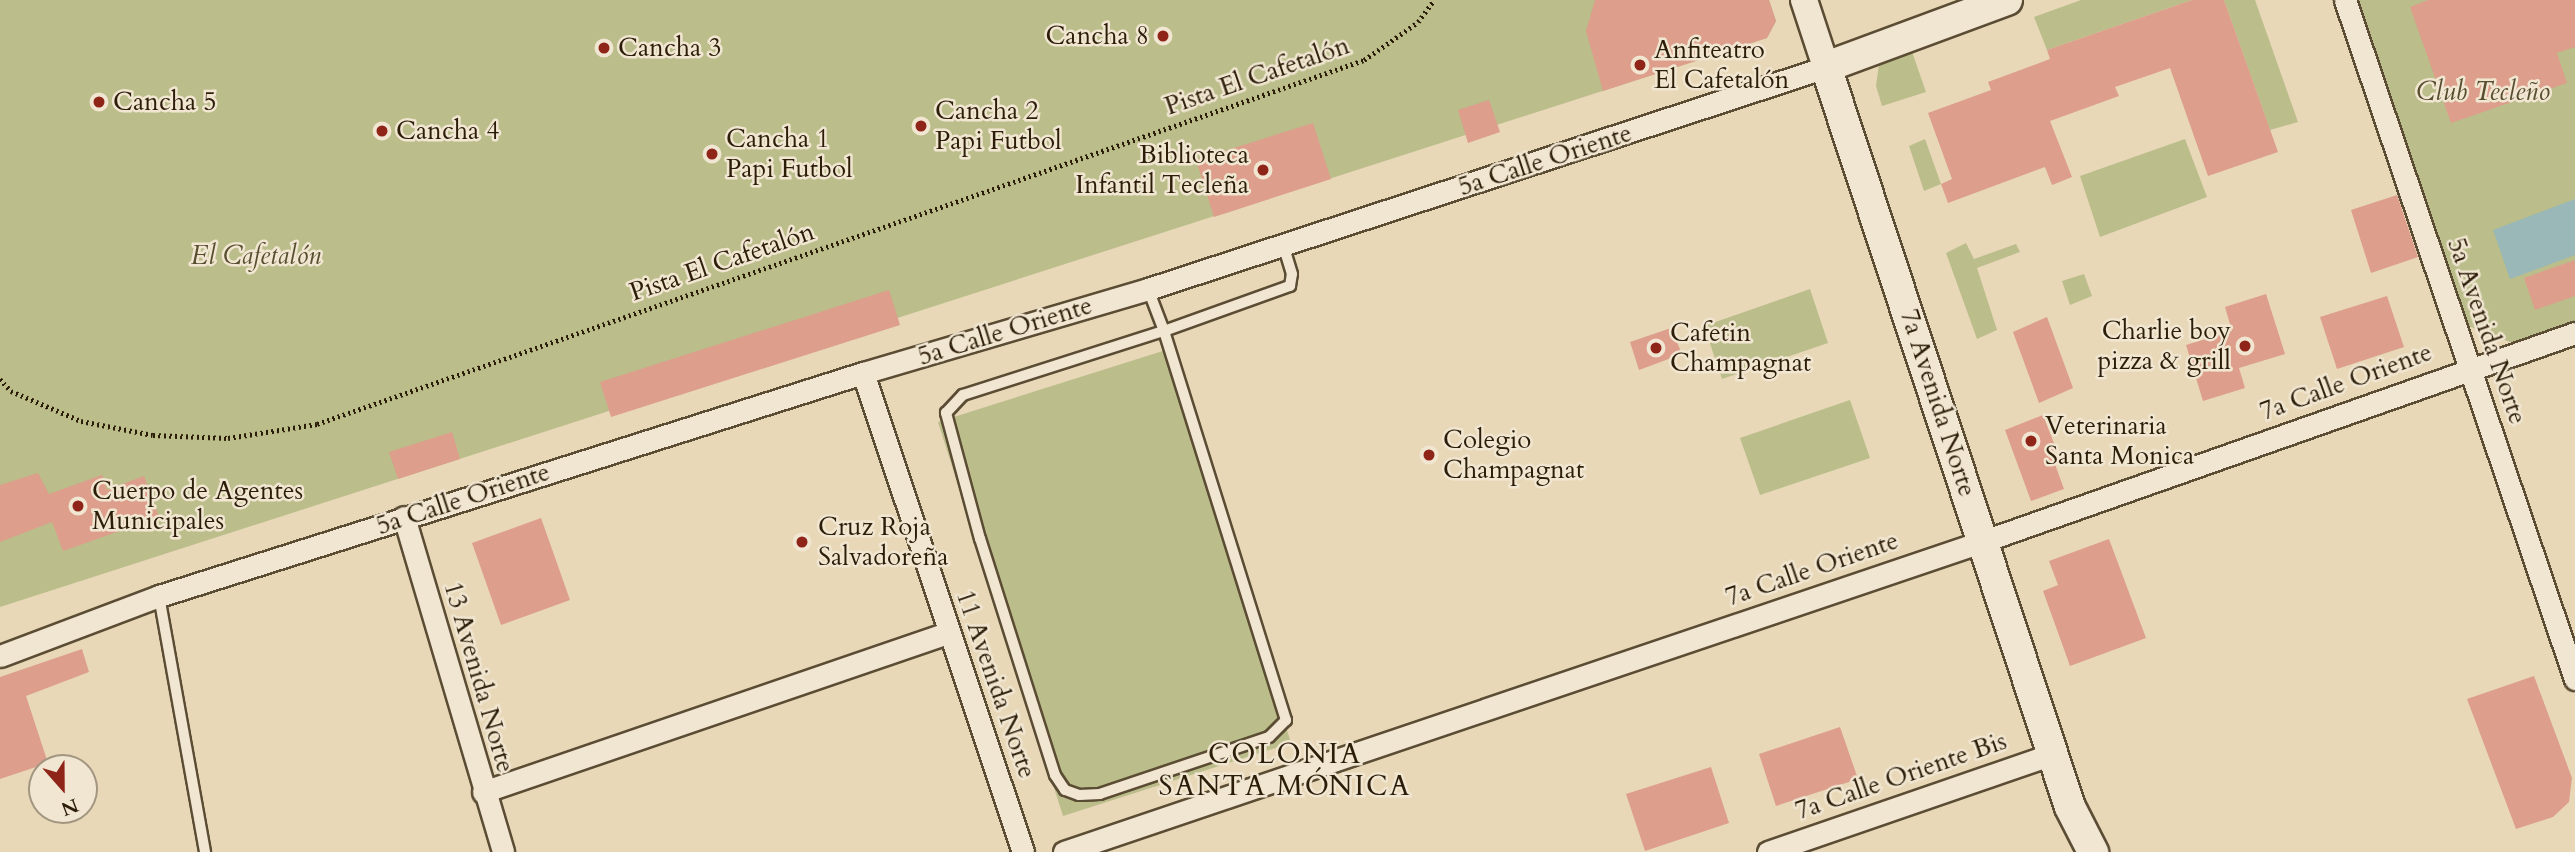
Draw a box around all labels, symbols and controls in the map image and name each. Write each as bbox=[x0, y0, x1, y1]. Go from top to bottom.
place label: Cancha 8 bbox=[1045, 20, 1149, 52]
marker: Cancha 8 bbox=[1155, 28, 1171, 44]
street label: Pista El Cafetalón bbox=[1161, 30, 1353, 122]
place label: Cancha 3 bbox=[618, 32, 722, 64]
place label: Anfiteatro El Cafetalón bbox=[1654, 34, 1789, 96]
marker: Cancha 3 bbox=[596, 40, 612, 56]
marker: Anfiteatro El Cafetalón bbox=[1632, 57, 1648, 73]
park label: Club Tecleño bbox=[2416, 76, 2550, 108]
place label: Cancha 5 bbox=[113, 86, 217, 118]
marker: Cancha 5 bbox=[91, 94, 107, 110]
place label: Cancha 2 Papi Futbol bbox=[935, 95, 1062, 156]
place label: Cancha 4 bbox=[396, 115, 500, 147]
street label: 5a Calle Oriente bbox=[1454, 117, 1636, 203]
marker: Cancha 2 Papi Futbol bbox=[913, 118, 929, 134]
marker: Cancha 4 bbox=[374, 123, 390, 139]
place label: Cancha 1 Papi Futbol bbox=[726, 123, 853, 184]
place label: Biblioteca Infantil Tecleña bbox=[1075, 139, 1249, 200]
marker: Cancha 1 Papi Futbol bbox=[704, 146, 720, 162]
marker: Biblioteca Infantil Tecleña bbox=[1255, 162, 1271, 178]
street label: Pista El Cafetalón bbox=[626, 216, 818, 308]
street label: 5a Avenida Norte bbox=[2441, 234, 2533, 428]
park label: El Cafetalón bbox=[191, 240, 321, 272]
street label: 5a Calle Oriente bbox=[914, 290, 1096, 372]
street label: 7a Avenida Norte bbox=[1893, 306, 1983, 500]
place label: Charlie boy pizza & grill bbox=[2097, 315, 2231, 376]
place label: Cafetin Champagnat bbox=[1670, 317, 1811, 378]
street label: 7a Calle Oriente bbox=[2256, 336, 2436, 428]
marker: Charlie boy pizza & grill bbox=[2237, 338, 2253, 354]
marker: Cafetin Champagnat bbox=[1648, 340, 1664, 356]
place label: Veterinaria Santa Monica bbox=[2045, 410, 2194, 472]
place label: Colegio Champagnat bbox=[1443, 424, 1584, 486]
marker: Veterinaria Santa Monica bbox=[2023, 433, 2039, 449]
marker: Colegio Champagnat bbox=[1421, 447, 1437, 463]
street label: 5a Calle Oriente bbox=[372, 456, 554, 542]
place label: Cuerpo de Agentes Municipales bbox=[92, 475, 303, 536]
marker: Cuerpo de Agentes Municipales bbox=[70, 498, 86, 514]
place label: Cruz Roja Salvadoreña bbox=[818, 511, 948, 572]
street label: 7a Calle Oriente bbox=[1722, 525, 1902, 613]
marker: Cruz Roja Salvadoreña bbox=[792, 532, 812, 552]
street label: 13 Avenida Norte bbox=[437, 578, 521, 776]
street label: 11 Avenida Norte bbox=[949, 586, 1043, 782]
street label: 7a Calle Oriente Bis bbox=[1791, 725, 2011, 827]
district label: COLONIA SANTA MÓNICA bbox=[1160, 737, 1410, 803]
north arrow bbox=[28, 754, 98, 824]
text: N bbox=[57, 792, 82, 822]

